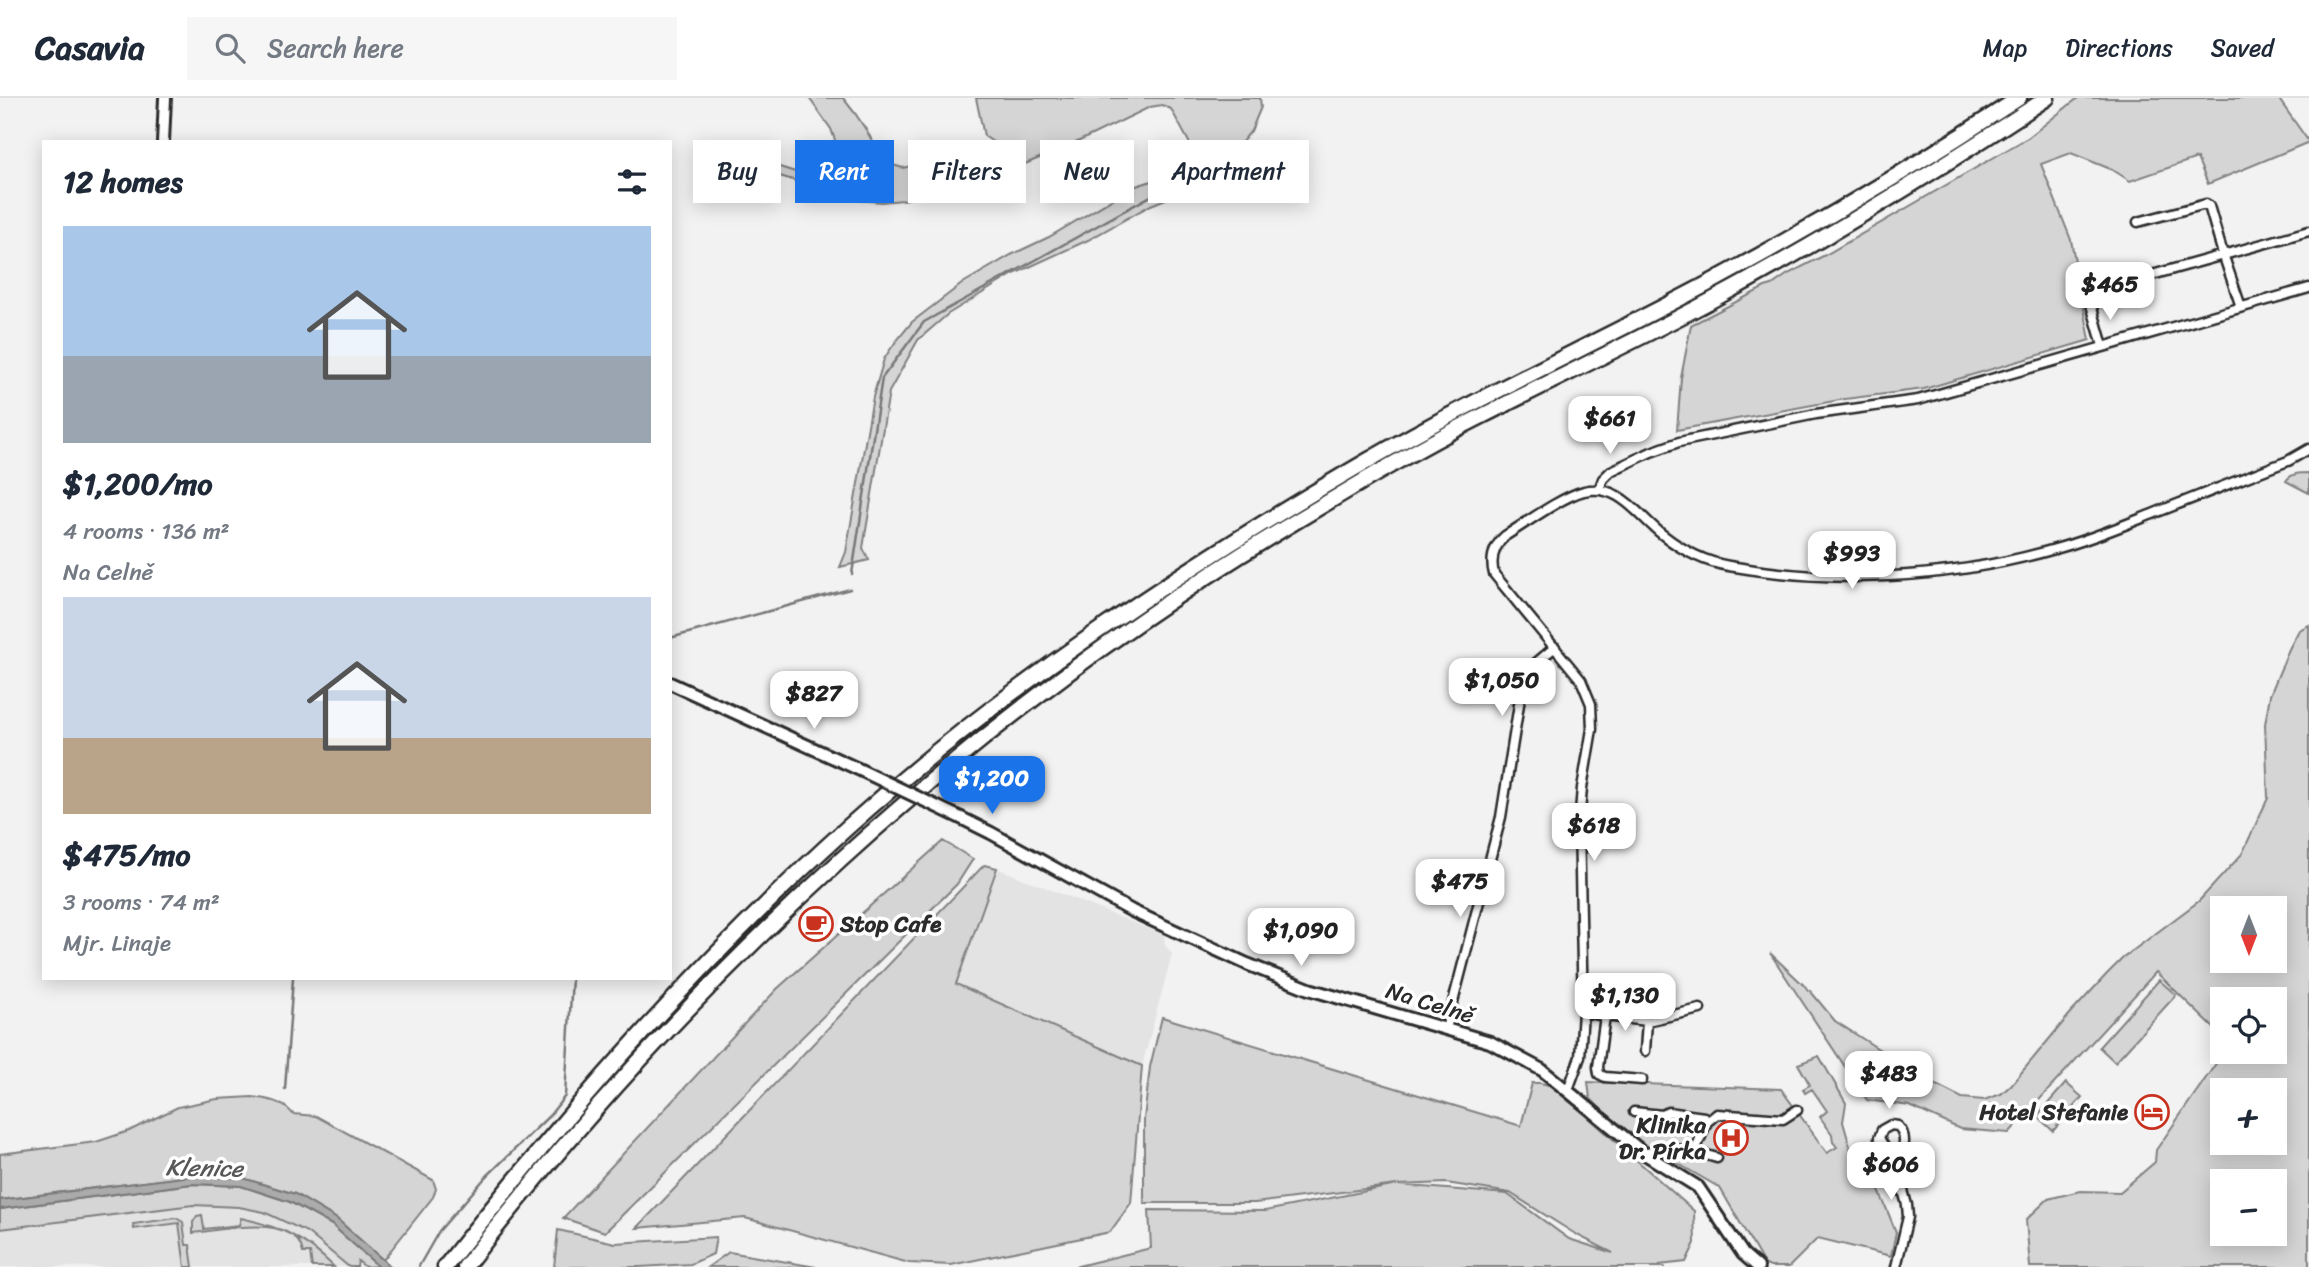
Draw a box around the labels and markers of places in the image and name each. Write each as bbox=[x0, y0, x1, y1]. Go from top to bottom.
pin: $465 bbox=[2069, 262, 2151, 322]
pin: $661 bbox=[1569, 396, 1651, 456]
pin: $993 bbox=[1811, 532, 1893, 591]
pin: $1,050 bbox=[1445, 658, 1559, 718]
pin: $827 bbox=[773, 672, 855, 731]
pin: $1,200 bbox=[935, 756, 1049, 816]
pin: $618 bbox=[1553, 804, 1635, 863]
pin: $475 bbox=[1419, 860, 1501, 919]
place label: Stop Cafe bbox=[839, 904, 942, 945]
cafe icon: Stop Cafe bbox=[797, 905, 835, 943]
pin: $1,090 bbox=[1244, 908, 1358, 968]
pin: $1,130 bbox=[1568, 974, 1682, 1033]
pin: $483 bbox=[1848, 1052, 1930, 1111]
place label: Hotel Stefanie bbox=[1978, 1092, 2129, 1133]
hotel icon: Hotel Stefanie bbox=[2133, 1093, 2171, 1131]
place label: Klinika Dr. Pírka bbox=[1619, 1105, 1706, 1172]
hospital icon: Klinika Dr. Pírka bbox=[1712, 1119, 1750, 1157]
pin: $606 bbox=[1850, 1142, 1932, 1202]

